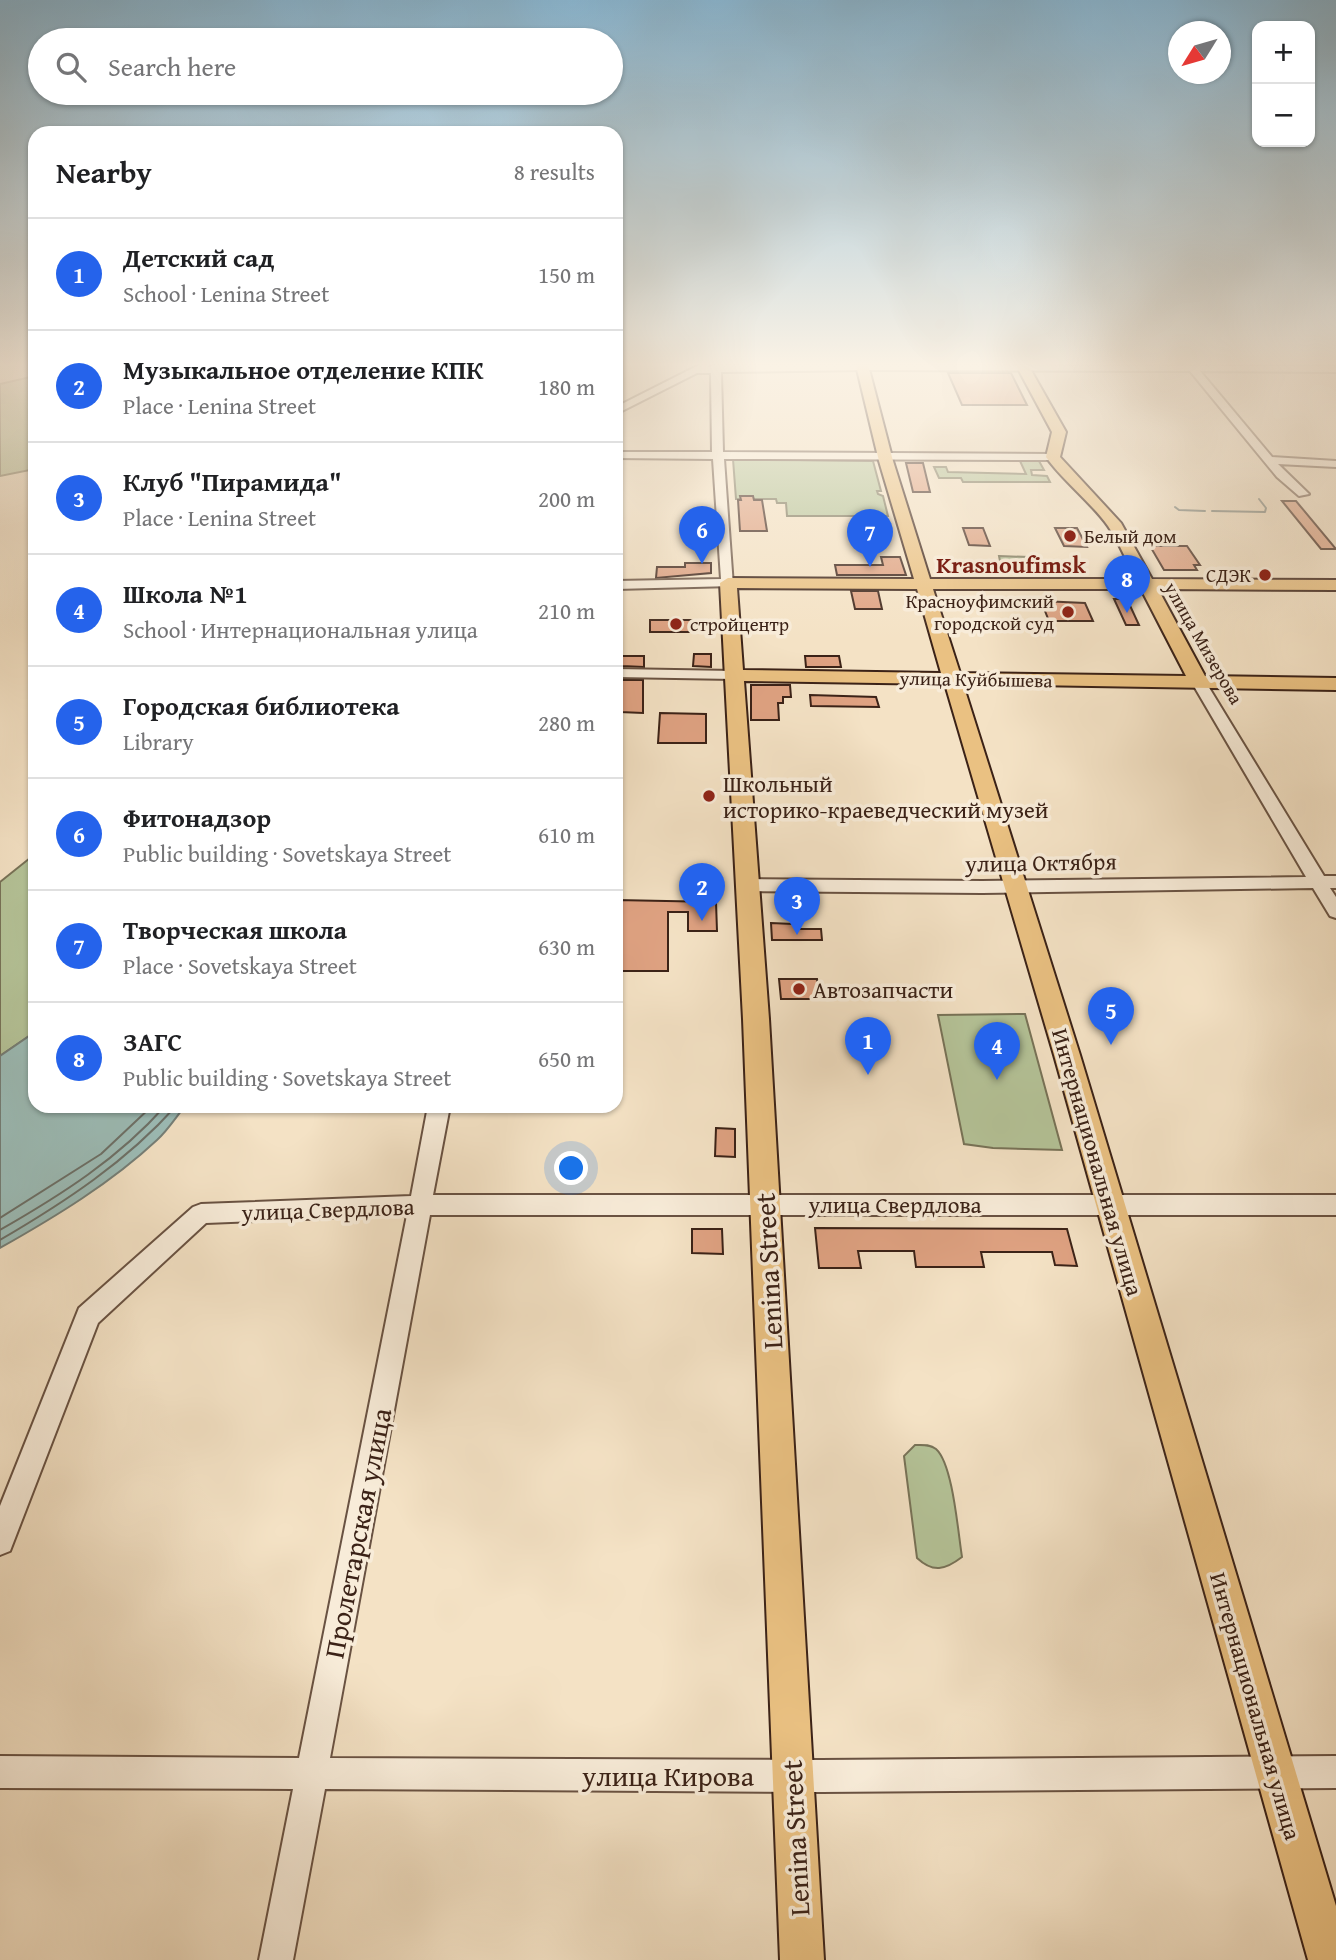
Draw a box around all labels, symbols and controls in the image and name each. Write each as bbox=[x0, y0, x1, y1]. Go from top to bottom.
north arrow bbox=[1168, 21, 1231, 84]
map controls bbox=[1252, 21, 1315, 147]
button: + bbox=[1252, 21, 1315, 84]
search box bbox=[28, 28, 623, 105]
text: Search here bbox=[108, 47, 236, 86]
icon: search bbox=[52, 48, 90, 86]
button: − bbox=[1252, 84, 1315, 147]
text: Nearby bbox=[56, 150, 152, 194]
text: 8 results bbox=[514, 155, 595, 188]
text: Детский сад bbox=[123, 238, 274, 277]
text: 1 bbox=[73, 258, 85, 291]
text: 150 m bbox=[538, 258, 595, 291]
text: School · Lenina Street bbox=[123, 277, 329, 310]
text: Музыкальное отделение КПК bbox=[123, 350, 484, 389]
text: 2 bbox=[73, 370, 85, 403]
text: 180 m bbox=[538, 370, 595, 403]
text: Place · Lenina Street bbox=[123, 389, 316, 422]
text: Клуб "Пирамида" bbox=[123, 462, 341, 501]
text: 3 bbox=[73, 482, 85, 515]
text: 200 m bbox=[538, 482, 595, 515]
text: Place · Lenina Street bbox=[123, 501, 316, 534]
pin: 6 bbox=[679, 506, 725, 564]
pin: 7 bbox=[847, 509, 893, 567]
place label: Белый дом bbox=[1084, 522, 1177, 550]
marker: Белый дом bbox=[1062, 528, 1078, 544]
district label: Krasnoufimsk bbox=[936, 547, 1086, 582]
pin: 8 bbox=[1104, 555, 1150, 613]
place label: СДЭК bbox=[1206, 561, 1251, 589]
marker: СДЭК bbox=[1257, 567, 1273, 583]
text: Школа №1 bbox=[123, 574, 248, 613]
street label: улица Мизерова bbox=[1157, 576, 1250, 709]
place label: Красноуфимский городской суд bbox=[906, 587, 1054, 637]
text: 4 bbox=[73, 594, 85, 627]
text: 210 m bbox=[538, 594, 595, 627]
marker: Красноуфимский городской суд bbox=[1060, 604, 1076, 620]
place label: стройцентр bbox=[690, 610, 789, 638]
text: School · Интернациональная улица bbox=[123, 613, 478, 646]
marker: стройцентр bbox=[668, 616, 684, 632]
street label: улица Куйбышева bbox=[898, 664, 1053, 694]
text: Городская библиотека bbox=[123, 686, 400, 725]
text: 5 bbox=[73, 706, 85, 739]
text: 280 m bbox=[538, 706, 595, 739]
text: Library bbox=[123, 725, 194, 758]
place label: Школьный историко-краеведческий музей bbox=[723, 767, 1049, 826]
marker: Школьный историко-краеведческий музей bbox=[701, 788, 717, 804]
text: Фитонадзор bbox=[123, 798, 271, 837]
text: 6 bbox=[73, 818, 85, 851]
text: 610 m bbox=[538, 818, 595, 851]
text: Public building · Sovetskaya Street bbox=[123, 837, 451, 870]
street label: улица Октября bbox=[964, 844, 1117, 880]
pin: 2 bbox=[679, 863, 725, 921]
pin: 3 bbox=[774, 877, 820, 935]
text: Творческая школа bbox=[123, 910, 347, 949]
text: 7 bbox=[73, 930, 85, 963]
text: 630 m bbox=[538, 930, 595, 963]
text: Place · Sovetskaya Street bbox=[123, 949, 357, 982]
place label: Автозапчасти bbox=[813, 973, 953, 1006]
marker: Автозапчасти bbox=[791, 981, 807, 997]
pin: 5 bbox=[1088, 987, 1134, 1045]
pin: 1 bbox=[845, 1017, 891, 1075]
text: ЗАГС bbox=[123, 1022, 182, 1061]
pin: 4 bbox=[974, 1022, 1020, 1080]
street label: Интернациональная улица bbox=[1044, 1024, 1152, 1300]
text: 8 bbox=[73, 1042, 85, 1075]
text: 650 m bbox=[538, 1042, 595, 1075]
text: Public building · Sovetskaya Street bbox=[123, 1061, 451, 1094]
your location bbox=[554, 1151, 588, 1185]
street label: улица Свердлова bbox=[807, 1188, 982, 1221]
street label: улица Свердлова bbox=[240, 1189, 415, 1229]
street label: Lenina Street bbox=[743, 1192, 793, 1350]
street label: Пролетарская улица bbox=[313, 1404, 402, 1662]
street label: Интернациональная улица bbox=[1202, 1568, 1310, 1844]
street label: улица Кирова bbox=[581, 1755, 755, 1796]
street label: Lenina Street bbox=[770, 1759, 820, 1917]

